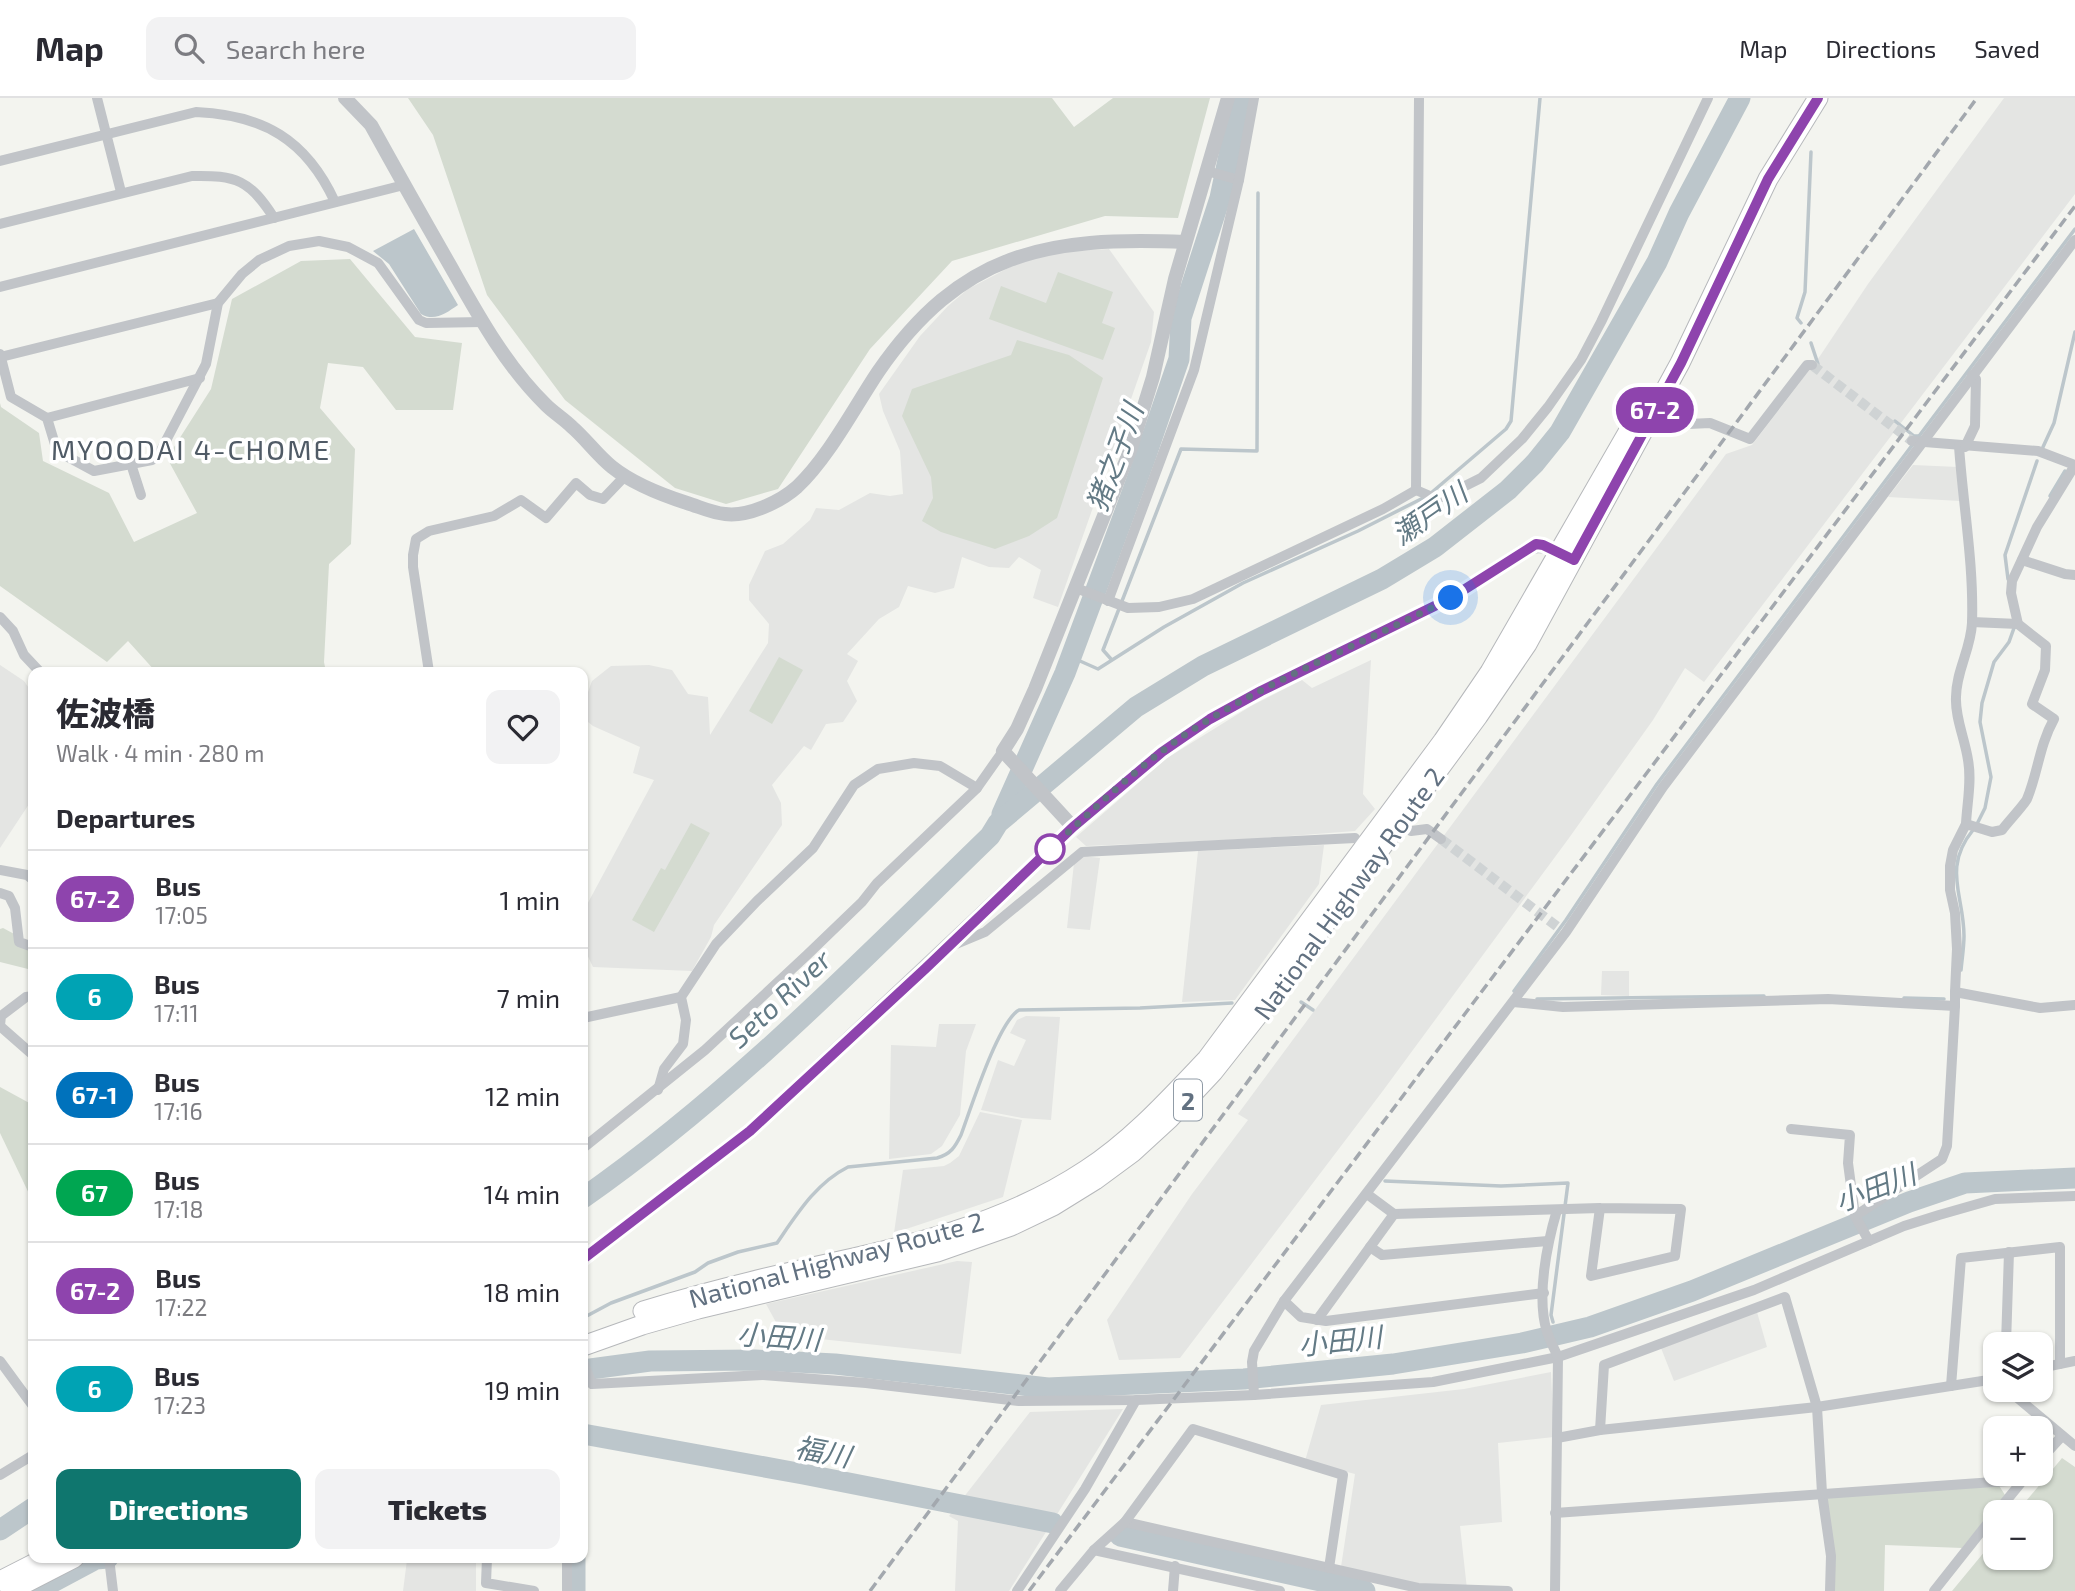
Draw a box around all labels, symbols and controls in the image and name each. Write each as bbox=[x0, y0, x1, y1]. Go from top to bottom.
search box bbox=[146, 17, 636, 80]
text: Map bbox=[35, 28, 104, 68]
icon: search bbox=[170, 29, 208, 67]
text: Search here bbox=[226, 33, 365, 64]
text: Map bbox=[1739, 34, 1787, 63]
text: Directions bbox=[1825, 34, 1936, 63]
text: Saved bbox=[1974, 34, 2040, 63]
line badge: 67-2 bbox=[1606, 387, 1704, 433]
text: 67-2 bbox=[1630, 395, 1680, 424]
water label: 猪之子川 bbox=[1079, 396, 1150, 515]
district label: MYOODAI 4-CHOME bbox=[51, 432, 331, 466]
water label: 瀬戸川 bbox=[1385, 473, 1476, 551]
your location bbox=[1433, 580, 1468, 615]
button: heart bbox=[486, 690, 560, 764]
text: 佐波橋 bbox=[56, 693, 155, 733]
text: Walk · 4 min · 280 m bbox=[56, 739, 264, 767]
street label: National Highway Route 2 bbox=[1246, 761, 1450, 1025]
text: Departures bbox=[56, 802, 195, 833]
unlabelled marker bbox=[1035, 834, 1065, 864]
text: Bus bbox=[155, 870, 201, 901]
text: 67-2 bbox=[70, 884, 120, 913]
text: 1 min bbox=[500, 884, 560, 915]
text: 17:05 bbox=[155, 901, 208, 929]
water label: Seto River bbox=[720, 941, 838, 1054]
text: Bus bbox=[154, 968, 200, 999]
text: 6 bbox=[87, 982, 102, 1011]
text: 7 min bbox=[497, 982, 560, 1013]
text: 17:11 bbox=[154, 999, 199, 1027]
text: Bus bbox=[154, 1066, 200, 1097]
text: 67-1 bbox=[72, 1080, 117, 1109]
text: 12 min bbox=[485, 1080, 560, 1111]
road number: 2 bbox=[1174, 1080, 1202, 1120]
text: 17:16 bbox=[154, 1097, 203, 1125]
water label: 小田川 bbox=[1830, 1155, 1923, 1218]
text: Bus bbox=[154, 1164, 200, 1195]
text: 67 bbox=[81, 1178, 108, 1207]
text: 14 min bbox=[484, 1178, 560, 1209]
text: 17:18 bbox=[154, 1195, 203, 1223]
street label: National Highway Route 2 bbox=[685, 1205, 987, 1313]
text: Bus bbox=[155, 1262, 201, 1293]
text: 67-2 bbox=[70, 1276, 120, 1305]
text: 18 min bbox=[484, 1276, 560, 1307]
text: 17:22 bbox=[155, 1293, 207, 1321]
water label: 小田川 bbox=[736, 1316, 825, 1356]
water label: 小田川 bbox=[1296, 1318, 1387, 1361]
map controls bbox=[1983, 1332, 2053, 1570]
button: layers bbox=[1983, 1332, 2053, 1402]
text: Bus bbox=[154, 1360, 200, 1391]
text: 6 bbox=[87, 1374, 102, 1403]
text: 19 min bbox=[485, 1374, 560, 1405]
text: 17:23 bbox=[154, 1391, 206, 1419]
button: + bbox=[1983, 1416, 2053, 1486]
water label: 福川 bbox=[792, 1429, 857, 1474]
button: Directions bbox=[56, 1469, 301, 1549]
button: Tickets bbox=[315, 1469, 560, 1549]
button: − bbox=[1983, 1500, 2053, 1570]

